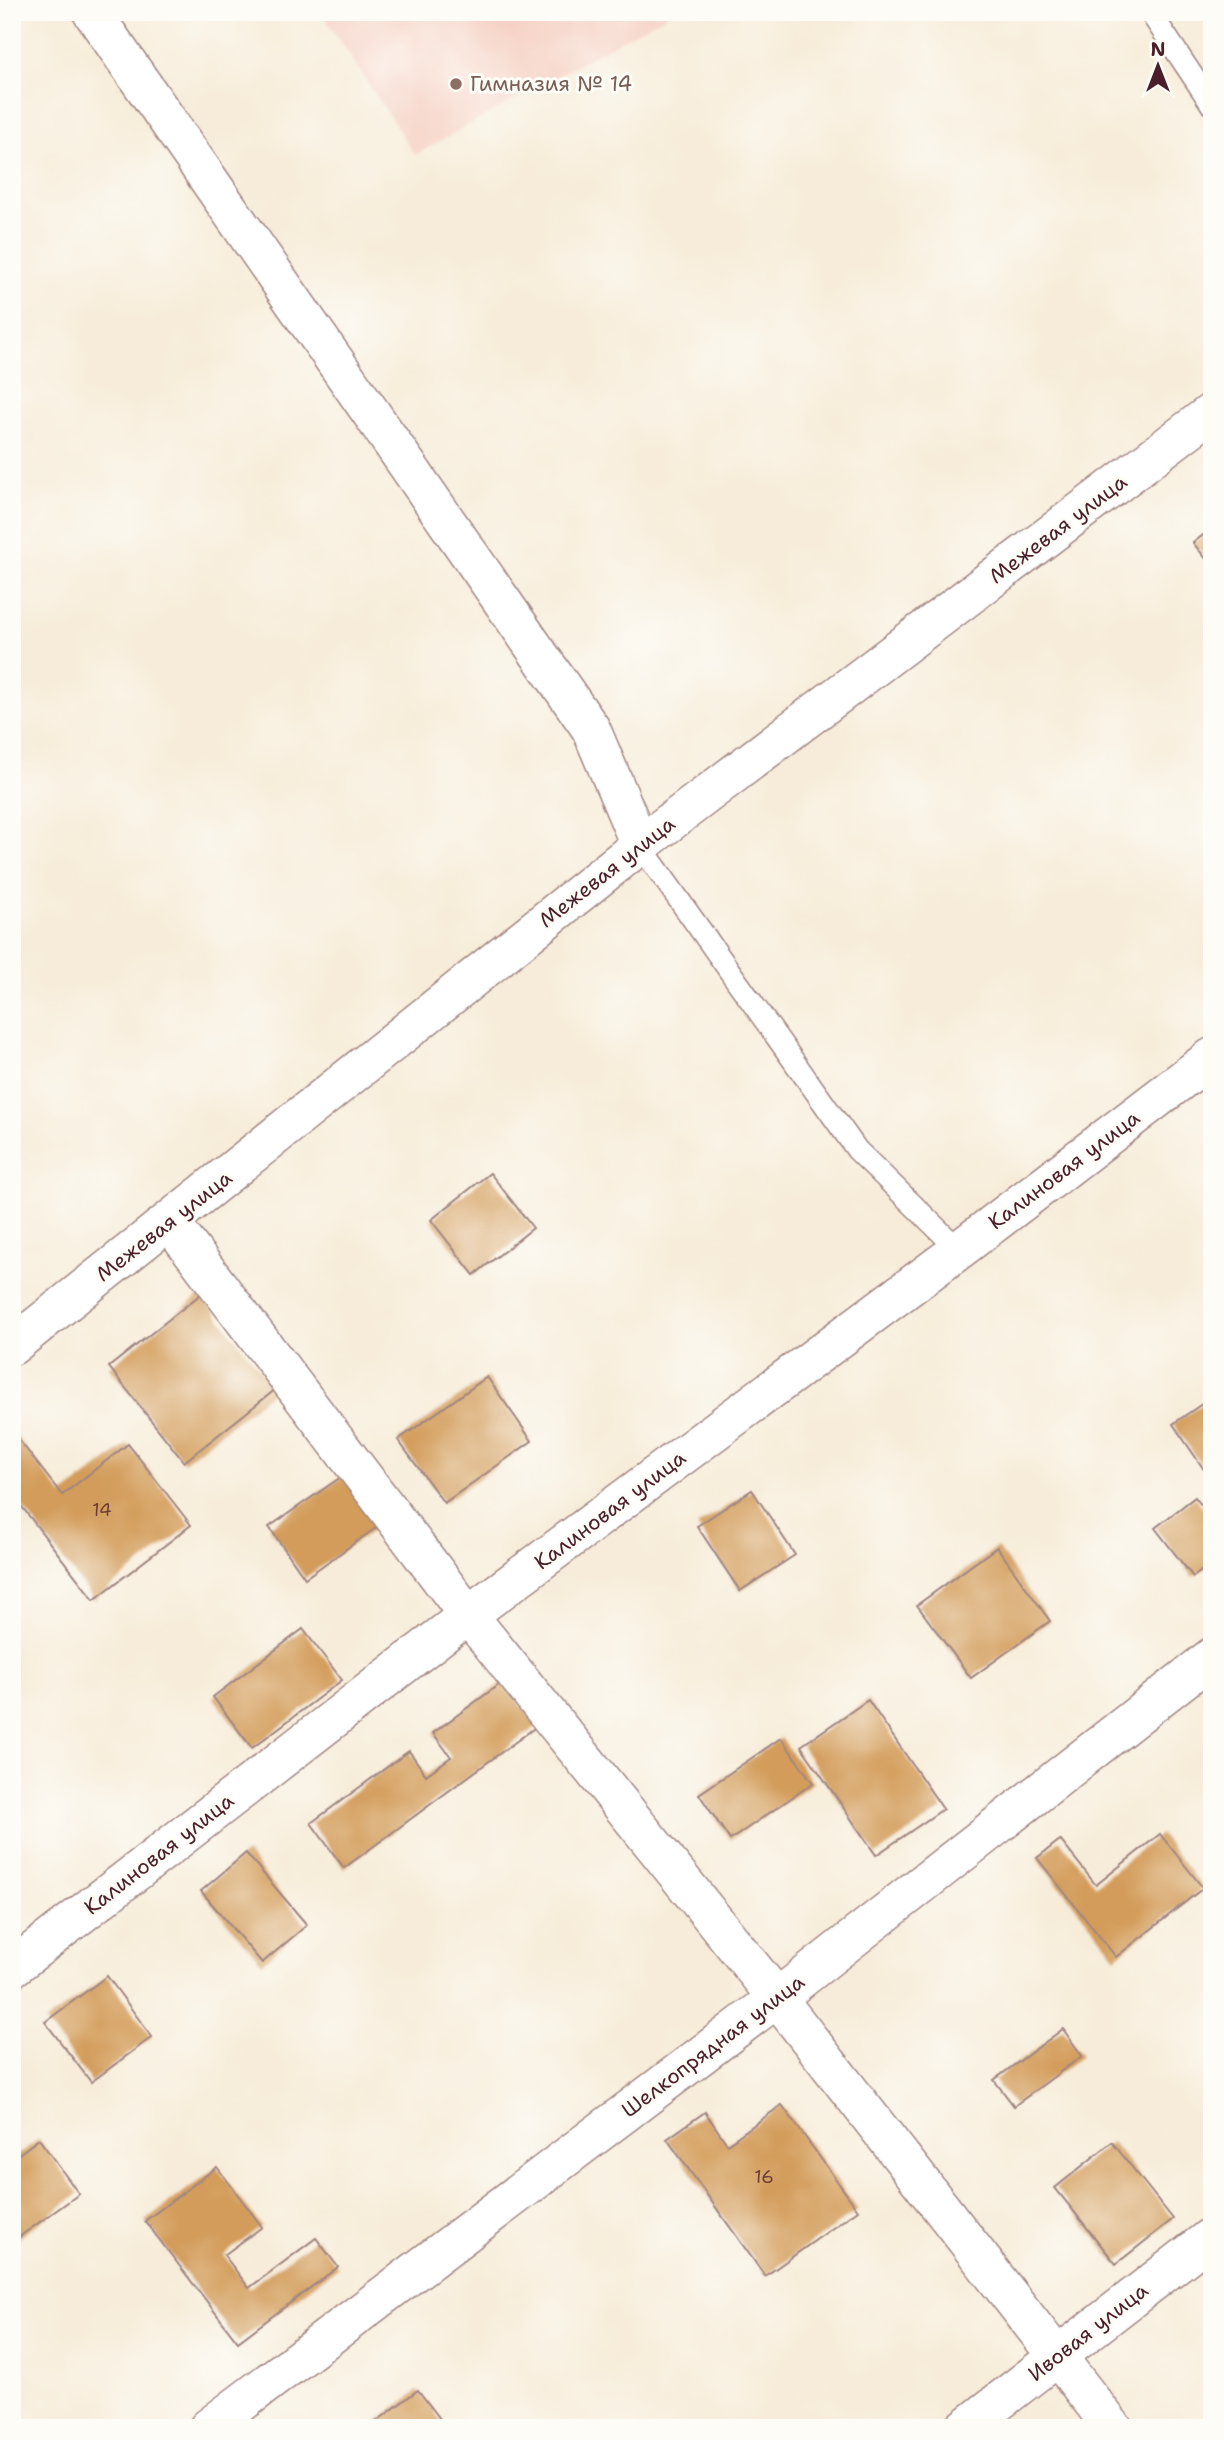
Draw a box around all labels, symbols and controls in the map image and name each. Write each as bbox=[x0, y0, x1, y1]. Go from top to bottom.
north arrow bbox=[1122, 32, 1192, 102]
text: N bbox=[1150, 37, 1166, 62]
place label: Гимназия № 14 bbox=[470, 70, 632, 98]
marker: Гимназия № 14 bbox=[448, 76, 464, 92]
street label: Межевая улица bbox=[983, 468, 1133, 590]
street label: Межевая улица bbox=[533, 810, 681, 934]
street label: Калиновая улица bbox=[983, 1104, 1145, 1236]
street label: Межевая улица bbox=[90, 1164, 238, 1288]
street label: Калиновая улица bbox=[529, 1444, 691, 1576]
house number: 14 bbox=[92, 1498, 112, 1522]
street label: Калиновая улица bbox=[78, 1787, 240, 1921]
street label: Шелкопрядная улица bbox=[616, 1968, 810, 2124]
house number: 16 bbox=[754, 2165, 774, 2189]
street label: Ивовая улица bbox=[1022, 2276, 1154, 2388]

